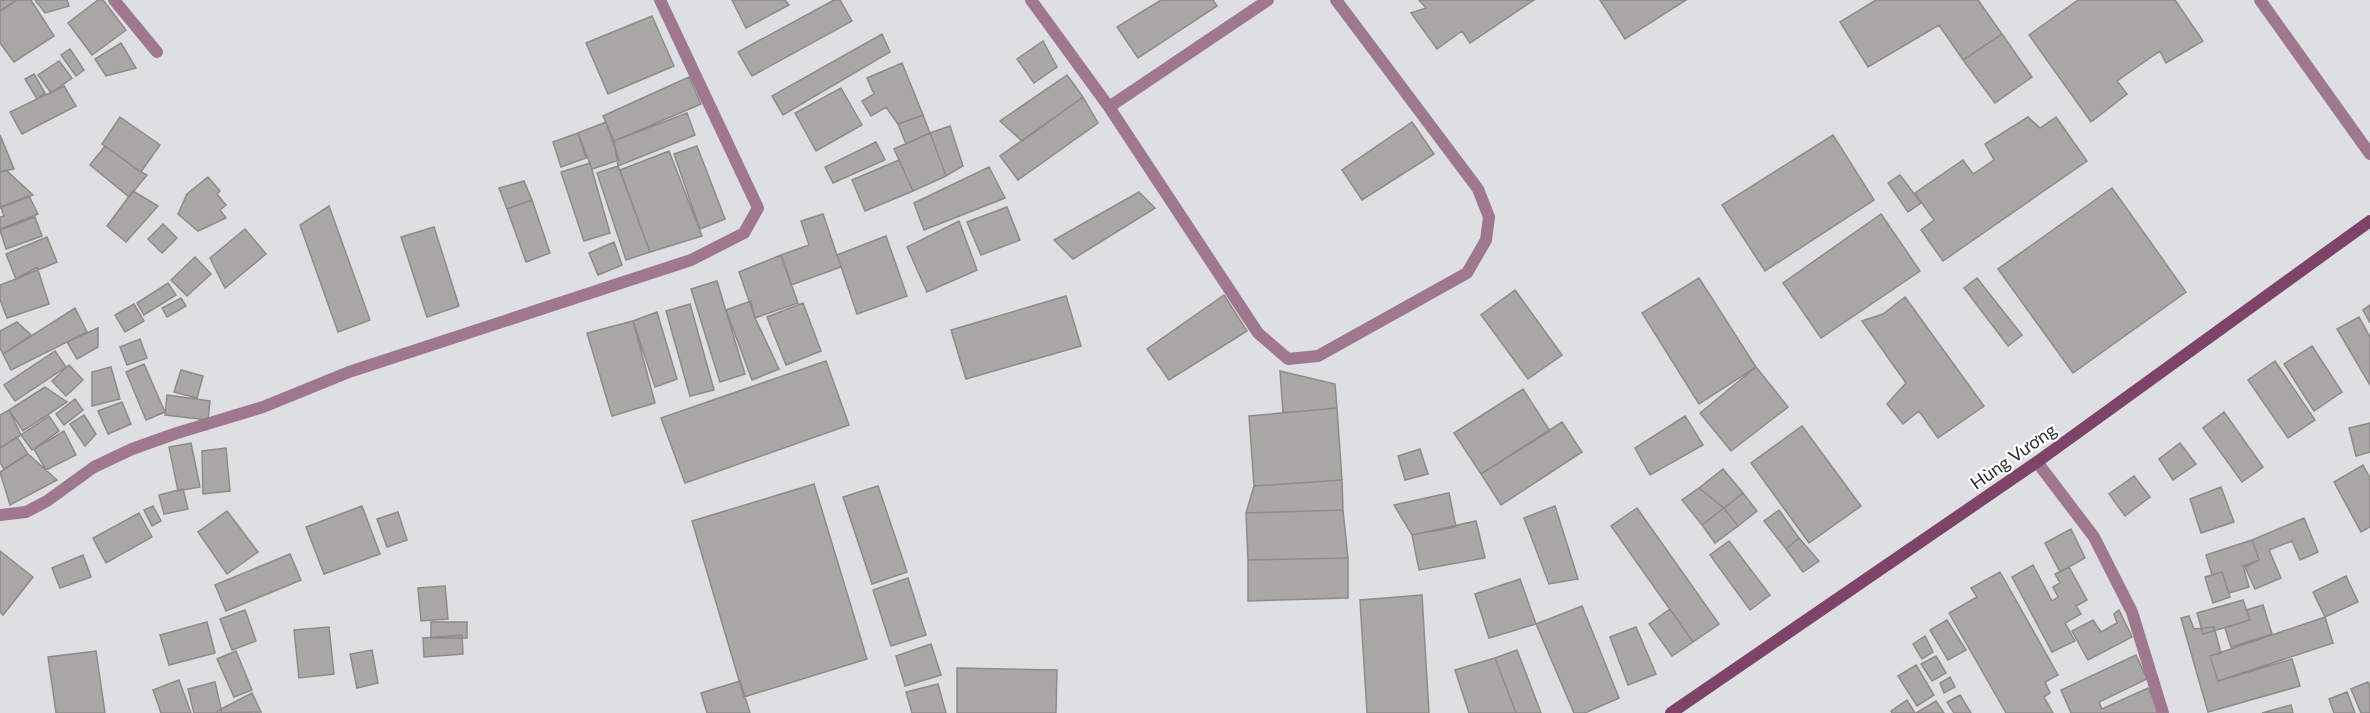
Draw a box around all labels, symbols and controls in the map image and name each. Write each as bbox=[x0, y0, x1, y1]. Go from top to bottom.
street label: Hùng Vương bbox=[1966, 418, 2060, 494]

